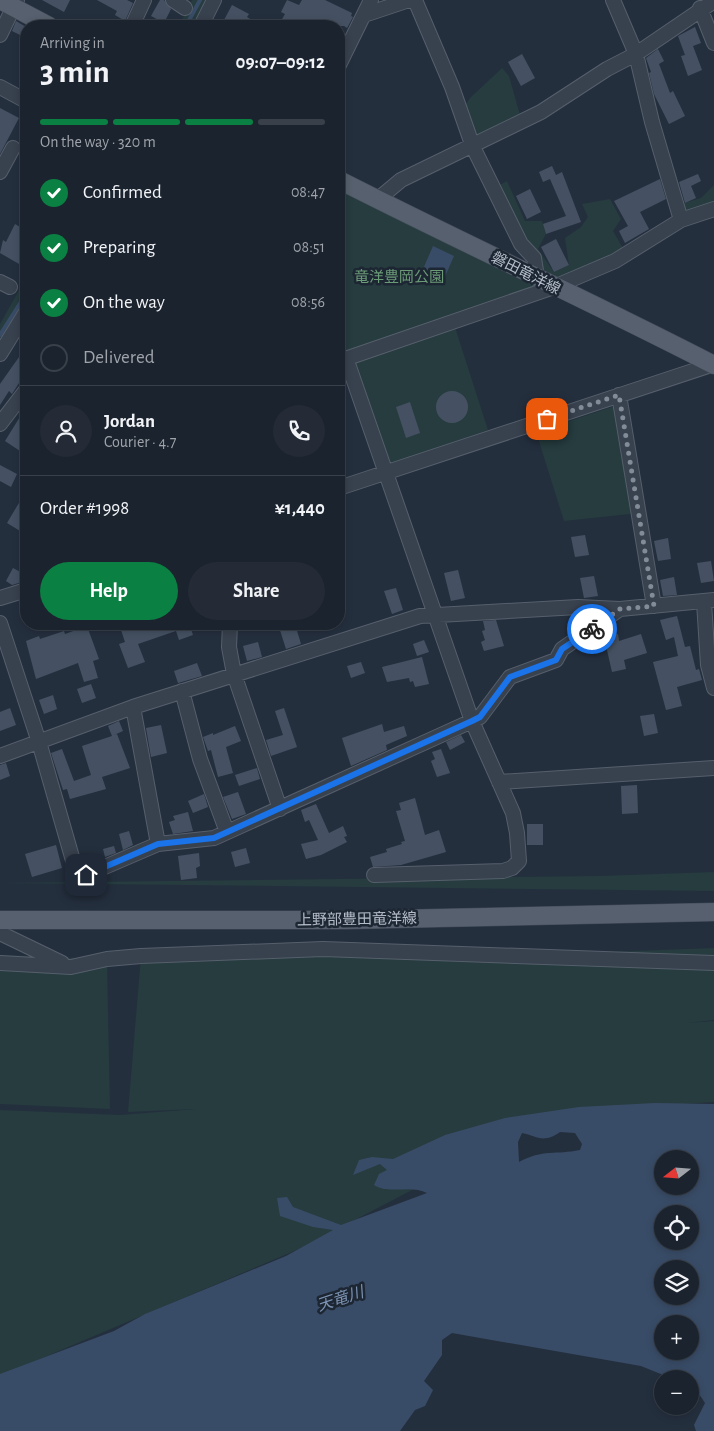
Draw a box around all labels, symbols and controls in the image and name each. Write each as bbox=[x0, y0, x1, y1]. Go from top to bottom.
text: Arriving in bbox=[40, 35, 105, 51]
text: 09:07–09:12 bbox=[235, 53, 325, 72]
text: 3 min bbox=[40, 56, 110, 88]
text: On the way · 320 m bbox=[40, 134, 156, 150]
icon: check bbox=[40, 179, 68, 207]
text: Confirmed bbox=[83, 183, 162, 202]
text: 08:47 bbox=[291, 184, 325, 200]
icon: check bbox=[40, 234, 68, 262]
text: Preparing bbox=[83, 238, 156, 257]
text: 08:51 bbox=[293, 239, 325, 255]
street label: 磐田竜洋線 bbox=[489, 249, 563, 297]
park label: 竜洋豊岡公園 bbox=[354, 269, 444, 285]
icon: check bbox=[40, 289, 68, 317]
text: On the way bbox=[83, 293, 165, 312]
text: 08:56 bbox=[291, 294, 325, 310]
text: Delivered bbox=[83, 348, 155, 367]
pin bbox=[526, 398, 568, 440]
button: person bbox=[40, 405, 92, 457]
button: phone bbox=[273, 405, 325, 457]
icon: bag bbox=[533, 405, 561, 433]
text: Jordan bbox=[104, 412, 155, 431]
text: Courier · 4.7 bbox=[104, 434, 176, 450]
text: Order #1998 bbox=[40, 499, 129, 518]
text: ¥1,440 bbox=[275, 499, 325, 518]
button: Help bbox=[40, 562, 178, 620]
button: Share bbox=[188, 562, 325, 620]
courier bbox=[567, 604, 617, 654]
icon: bike bbox=[578, 615, 606, 643]
pin bbox=[65, 854, 107, 896]
icon: home bbox=[72, 861, 100, 889]
street label: 上野部豊田竜洋線 bbox=[297, 910, 417, 928]
north arrow bbox=[654, 1150, 699, 1195]
map controls bbox=[654, 1150, 699, 1415]
button: locate bbox=[654, 1205, 699, 1250]
button: layers bbox=[654, 1260, 699, 1305]
water label: 天竜川 bbox=[315, 1282, 368, 1314]
button: + bbox=[654, 1315, 699, 1360]
button: − bbox=[654, 1370, 699, 1415]

